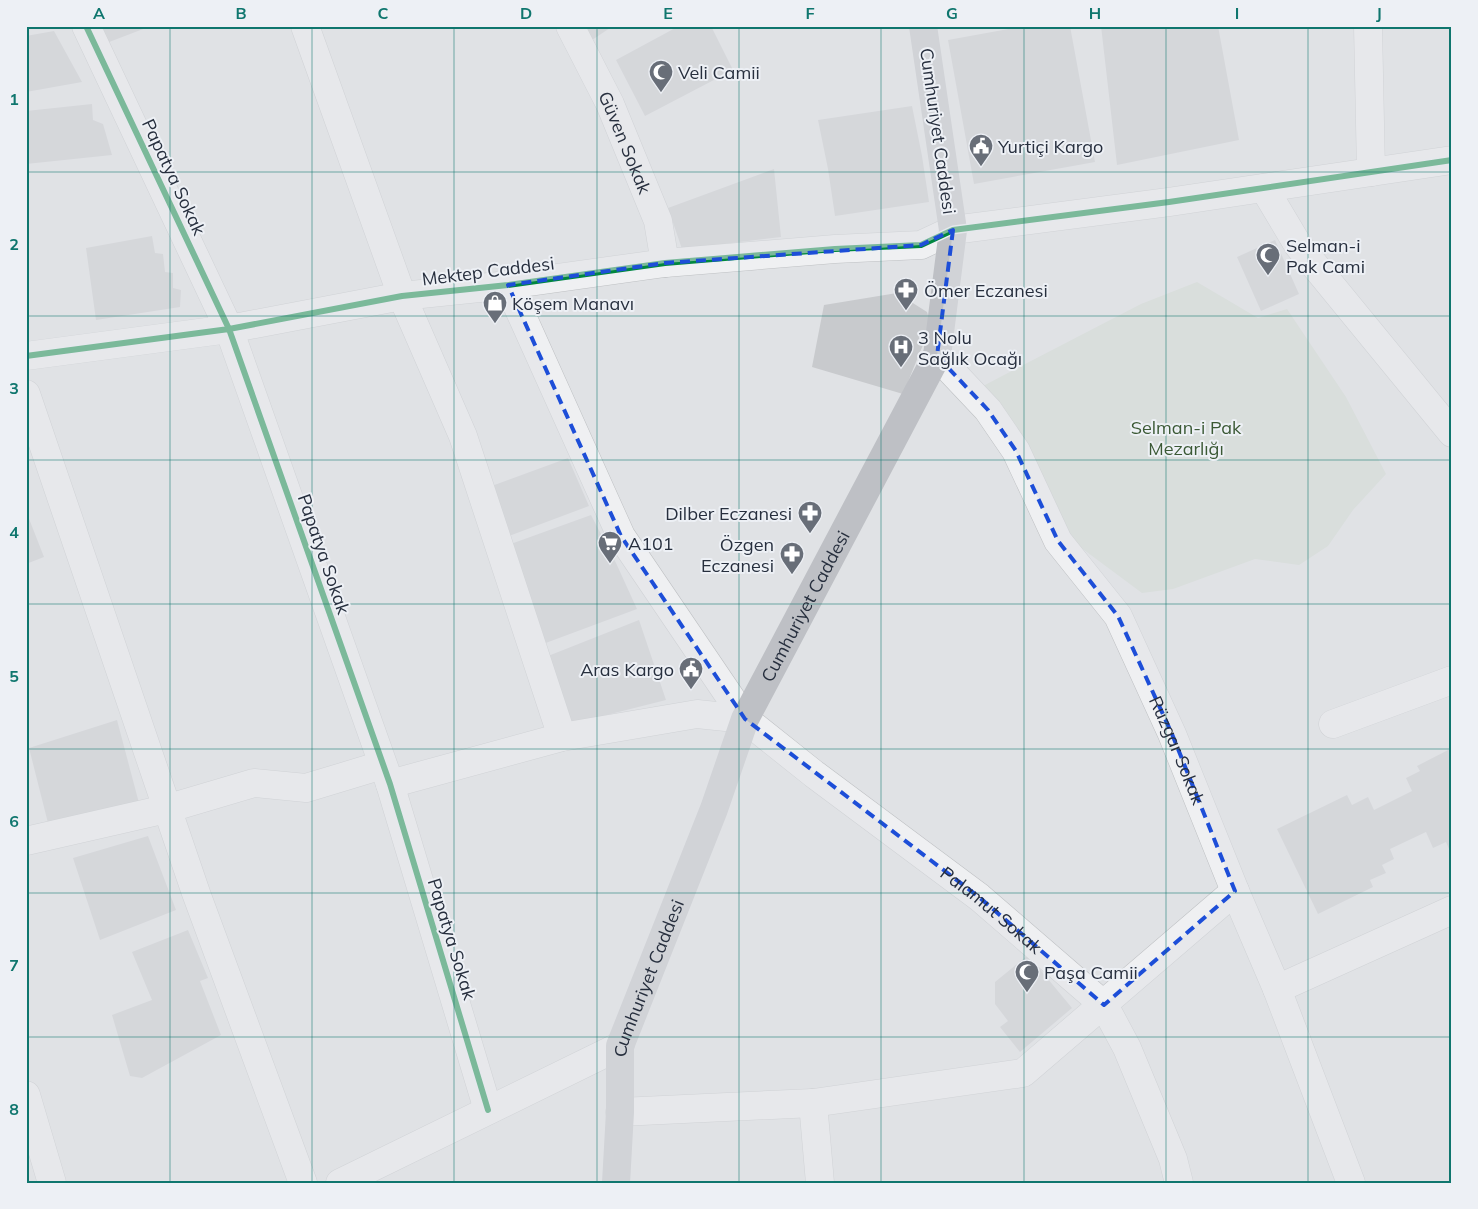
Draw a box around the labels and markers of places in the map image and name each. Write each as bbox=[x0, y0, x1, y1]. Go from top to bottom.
mosque icon: Veli Camii bbox=[648, 59, 674, 93]
place label: Veli Camii bbox=[678, 61, 760, 84]
public building icon: Yurtiçi Kargo bbox=[968, 133, 994, 167]
place label: Yurtiçi Kargo bbox=[997, 135, 1103, 158]
place label: Selman-i Pak Cami bbox=[1286, 234, 1365, 278]
mosque icon: Selman-i Pak Cami bbox=[1255, 242, 1281, 276]
pharmacy icon: Ömer Eczanesi bbox=[893, 277, 919, 311]
place label: Ömer Eczanesi bbox=[924, 279, 1048, 302]
shop icon: Köşem Manavı bbox=[482, 290, 508, 324]
place label: Köşem Manavı bbox=[512, 292, 634, 315]
place label: 3 Nolu Sağlık Ocağı bbox=[918, 326, 1022, 370]
hospital icon: 3 Nolu Sağlık Ocağı bbox=[888, 334, 914, 368]
pharmacy icon: Dilber Eczanesi bbox=[797, 500, 823, 534]
place label: Dilber Eczanesi bbox=[665, 502, 792, 525]
supermarket icon: A101 bbox=[597, 530, 623, 564]
place label: A101 bbox=[628, 532, 674, 555]
place label: Özgen Eczanesi bbox=[701, 533, 774, 577]
pharmacy icon: Özgen Eczanesi bbox=[779, 541, 805, 575]
public building icon: Aras Kargo bbox=[678, 656, 704, 690]
place label: Aras Kargo bbox=[580, 658, 674, 681]
mosque icon: Paşa Camii bbox=[1014, 959, 1040, 993]
place label: Paşa Camii bbox=[1044, 961, 1138, 984]

